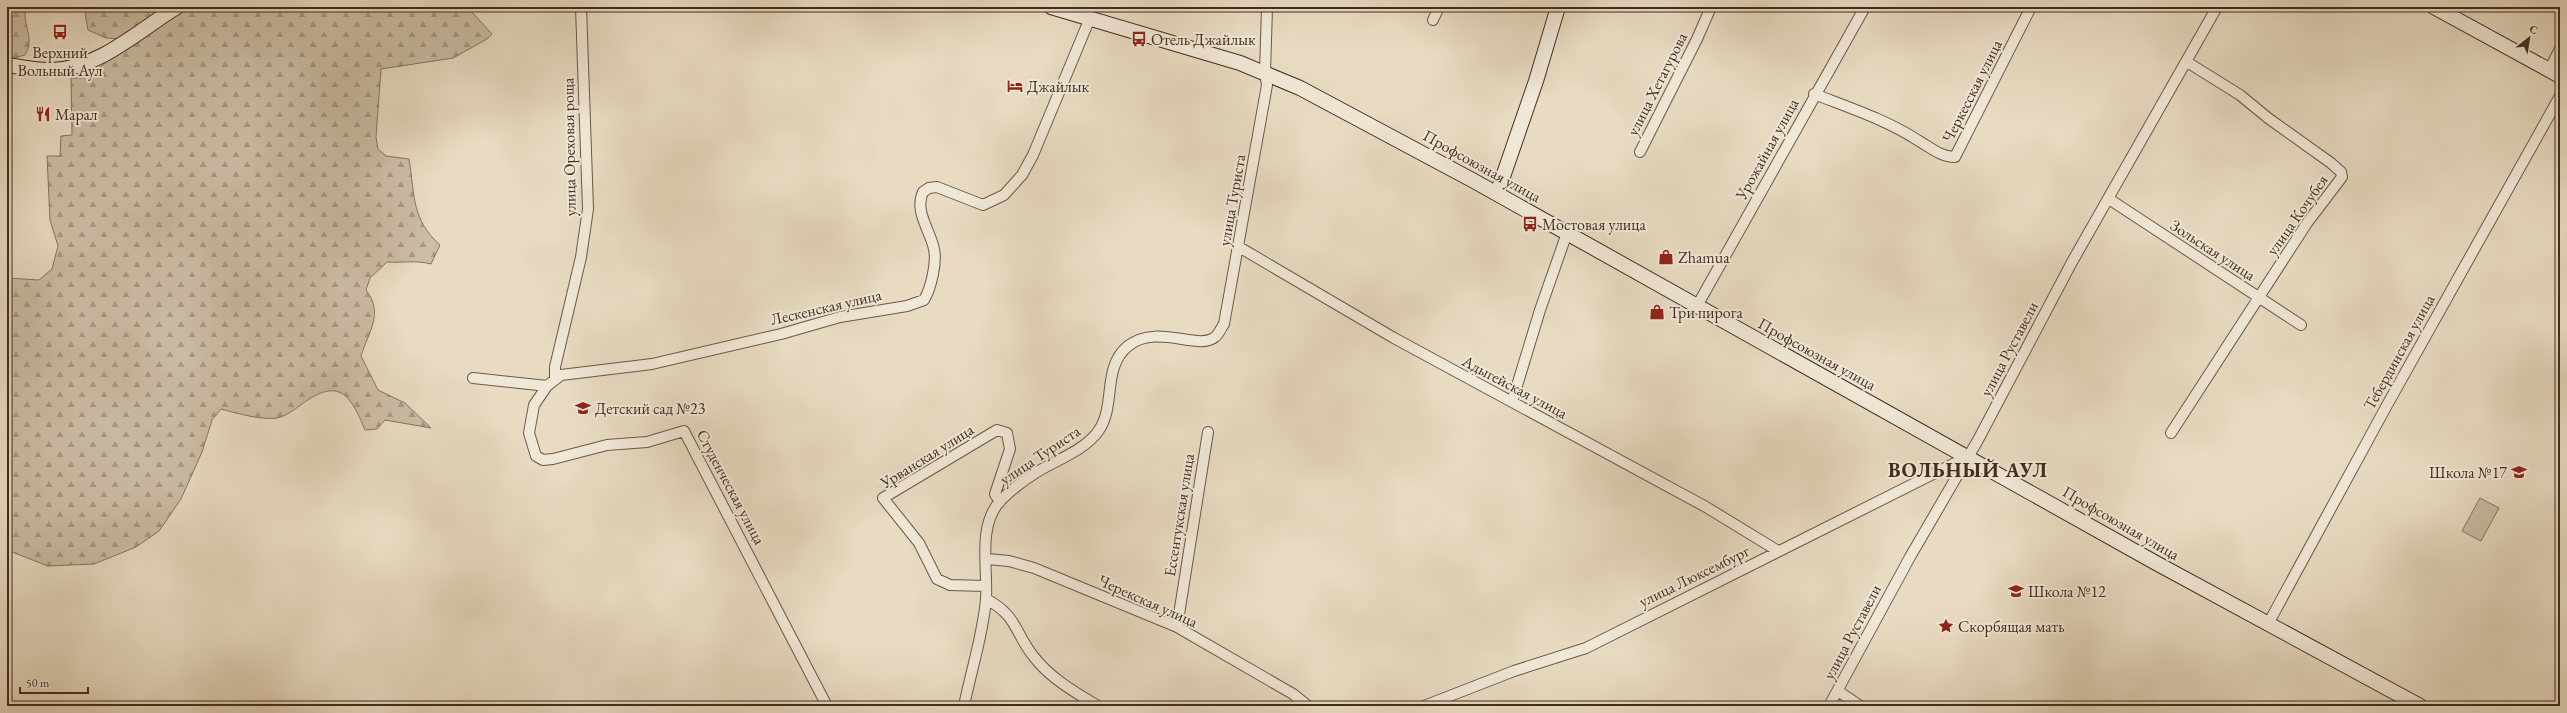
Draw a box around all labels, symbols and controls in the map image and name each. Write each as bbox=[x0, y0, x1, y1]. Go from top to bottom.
north arrow bbox=[2509, 18, 2549, 58]
text: С bbox=[2527, 21, 2541, 37]
bus stop icon: Верхний Вольный Аул bbox=[51, 23, 69, 41]
street label: улица Хетагурова bbox=[1622, 28, 1692, 139]
place label: Отель Джайлык bbox=[1151, 29, 1256, 50]
bus stop icon: Отель Джайлык bbox=[1130, 30, 1148, 48]
street label: Черкесская улица bbox=[1937, 35, 2007, 146]
place label: Верхний Вольный Аул bbox=[18, 42, 103, 81]
place label: Джайлык bbox=[1027, 76, 1090, 97]
street label: улица Ореховая роща bbox=[557, 77, 581, 217]
hotel icon: Джайлык bbox=[1006, 77, 1024, 95]
street label: Урожайная улица bbox=[1730, 94, 1804, 204]
place label: Марал bbox=[55, 104, 98, 125]
restaurant icon: Марал bbox=[34, 105, 52, 123]
street label: Профсоюзная улица bbox=[1419, 125, 1545, 207]
street label: улица Туриста bbox=[1214, 152, 1251, 248]
street label: улица Кочубея bbox=[2261, 171, 2333, 259]
place label: Мостовая улица bbox=[1542, 214, 1647, 235]
bus stop icon: Мостовая улица bbox=[1521, 215, 1539, 233]
street label: Зольская улица bbox=[2166, 215, 2260, 286]
place label: Zhamua bbox=[1678, 247, 1730, 268]
shop icon: Zhamua bbox=[1657, 248, 1675, 266]
street label: Лескенская улица bbox=[768, 284, 884, 330]
street label: Тебердинская улица bbox=[2359, 290, 2440, 413]
street label: улица Руставели bbox=[1975, 297, 2043, 400]
place label: Три пирога bbox=[1669, 302, 1743, 323]
shop icon: Три пирога bbox=[1648, 303, 1666, 321]
street label: Профсоюзная улица bbox=[1754, 313, 1880, 395]
street label: Адыгейская улица bbox=[1458, 350, 1572, 424]
place label: Детский сад №23 bbox=[595, 398, 706, 419]
school or university icon: Детский сад №23 bbox=[574, 399, 592, 417]
street label: Урванская улица bbox=[875, 419, 978, 494]
street label: улица Туриста bbox=[996, 420, 1085, 490]
street label: Студенческая улица bbox=[692, 426, 770, 549]
street label: Ессентукская улица bbox=[1159, 451, 1199, 578]
district label: ВОЛЬНЫЙ АУЛ bbox=[1888, 457, 2048, 483]
place label: Школа №17 bbox=[2429, 462, 2507, 483]
school or university icon: Школа №17 bbox=[2510, 463, 2528, 481]
street label: Профсоюзная улица bbox=[2059, 481, 2184, 565]
street label: улица Люксембург bbox=[1635, 540, 1753, 612]
street label: Черекская улица bbox=[1095, 570, 1202, 633]
street label: улица Руставели bbox=[1818, 580, 1886, 683]
place label: Школа №12 bbox=[2028, 581, 2106, 602]
school or university icon: Школа №12 bbox=[2007, 582, 2025, 600]
place label: Скорбящая мать bbox=[1958, 616, 2065, 637]
place icon: Скорбящая мать bbox=[1937, 617, 1955, 635]
scale bar bbox=[20, 669, 88, 695]
text: 50 m bbox=[26, 675, 50, 691]

